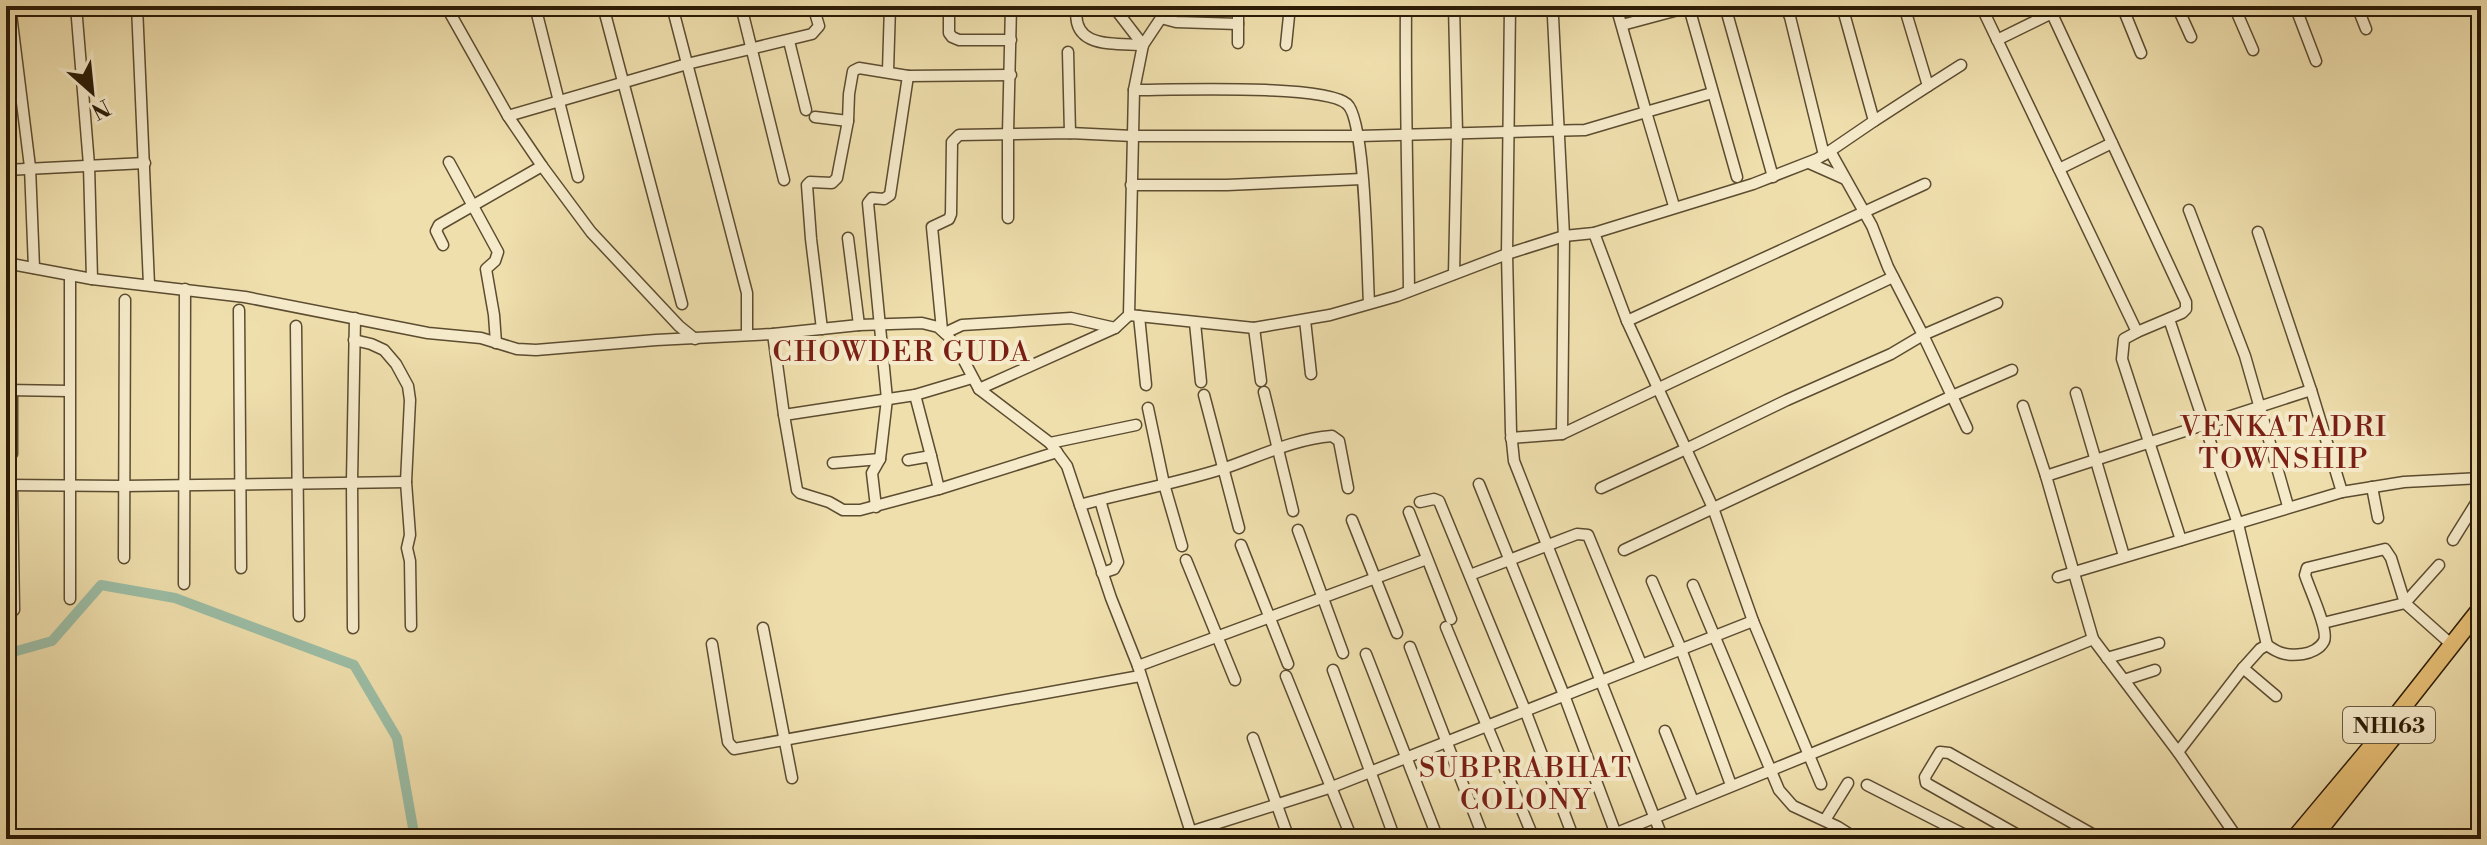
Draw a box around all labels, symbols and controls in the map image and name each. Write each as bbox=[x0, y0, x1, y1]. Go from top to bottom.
north arrow bbox=[52, 52, 132, 132]
text: N bbox=[86, 93, 114, 125]
district label: CHOWDER GUDA bbox=[773, 335, 1031, 370]
district label: VENKATADRI TOWNSHIP bbox=[2179, 410, 2388, 477]
road number: NH163 bbox=[2343, 707, 2435, 743]
district label: SUBPRABHAT COLONY bbox=[1419, 751, 1633, 818]

